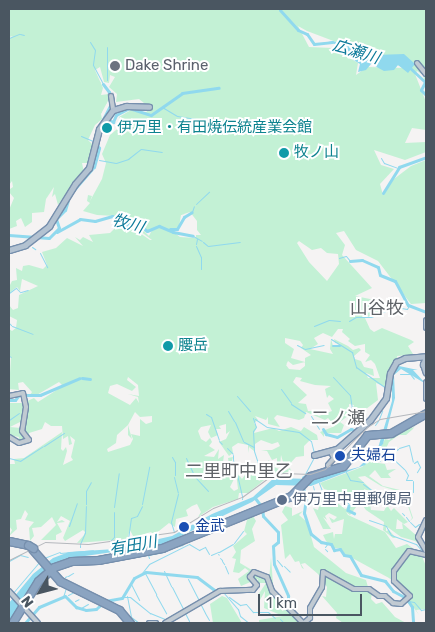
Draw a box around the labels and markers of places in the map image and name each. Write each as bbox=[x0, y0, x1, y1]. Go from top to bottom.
place label: Dake Shrine bbox=[125, 57, 208, 75]
marker: Dake Shrine bbox=[109, 60, 121, 72]
place label: 伊万里・有田焼伝統産業会館 bbox=[117, 119, 312, 137]
marker: 伊万里・有田焼伝統産業会館 bbox=[101, 122, 113, 134]
place label: 牧ノ山 bbox=[294, 144, 339, 162]
marker: 牧ノ山 bbox=[278, 147, 290, 159]
place label: 腰岳 bbox=[178, 337, 208, 355]
marker: 腰岳 bbox=[162, 340, 174, 352]
place label: 夫婦石 bbox=[351, 447, 396, 465]
marker: 夫婦石 bbox=[333, 449, 347, 463]
place label: 伊万里中里郵便局 bbox=[292, 491, 412, 509]
marker: 伊万里中里郵便局 bbox=[276, 494, 288, 506]
place label: 金武 bbox=[195, 518, 225, 536]
marker: 金武 bbox=[177, 520, 191, 534]

